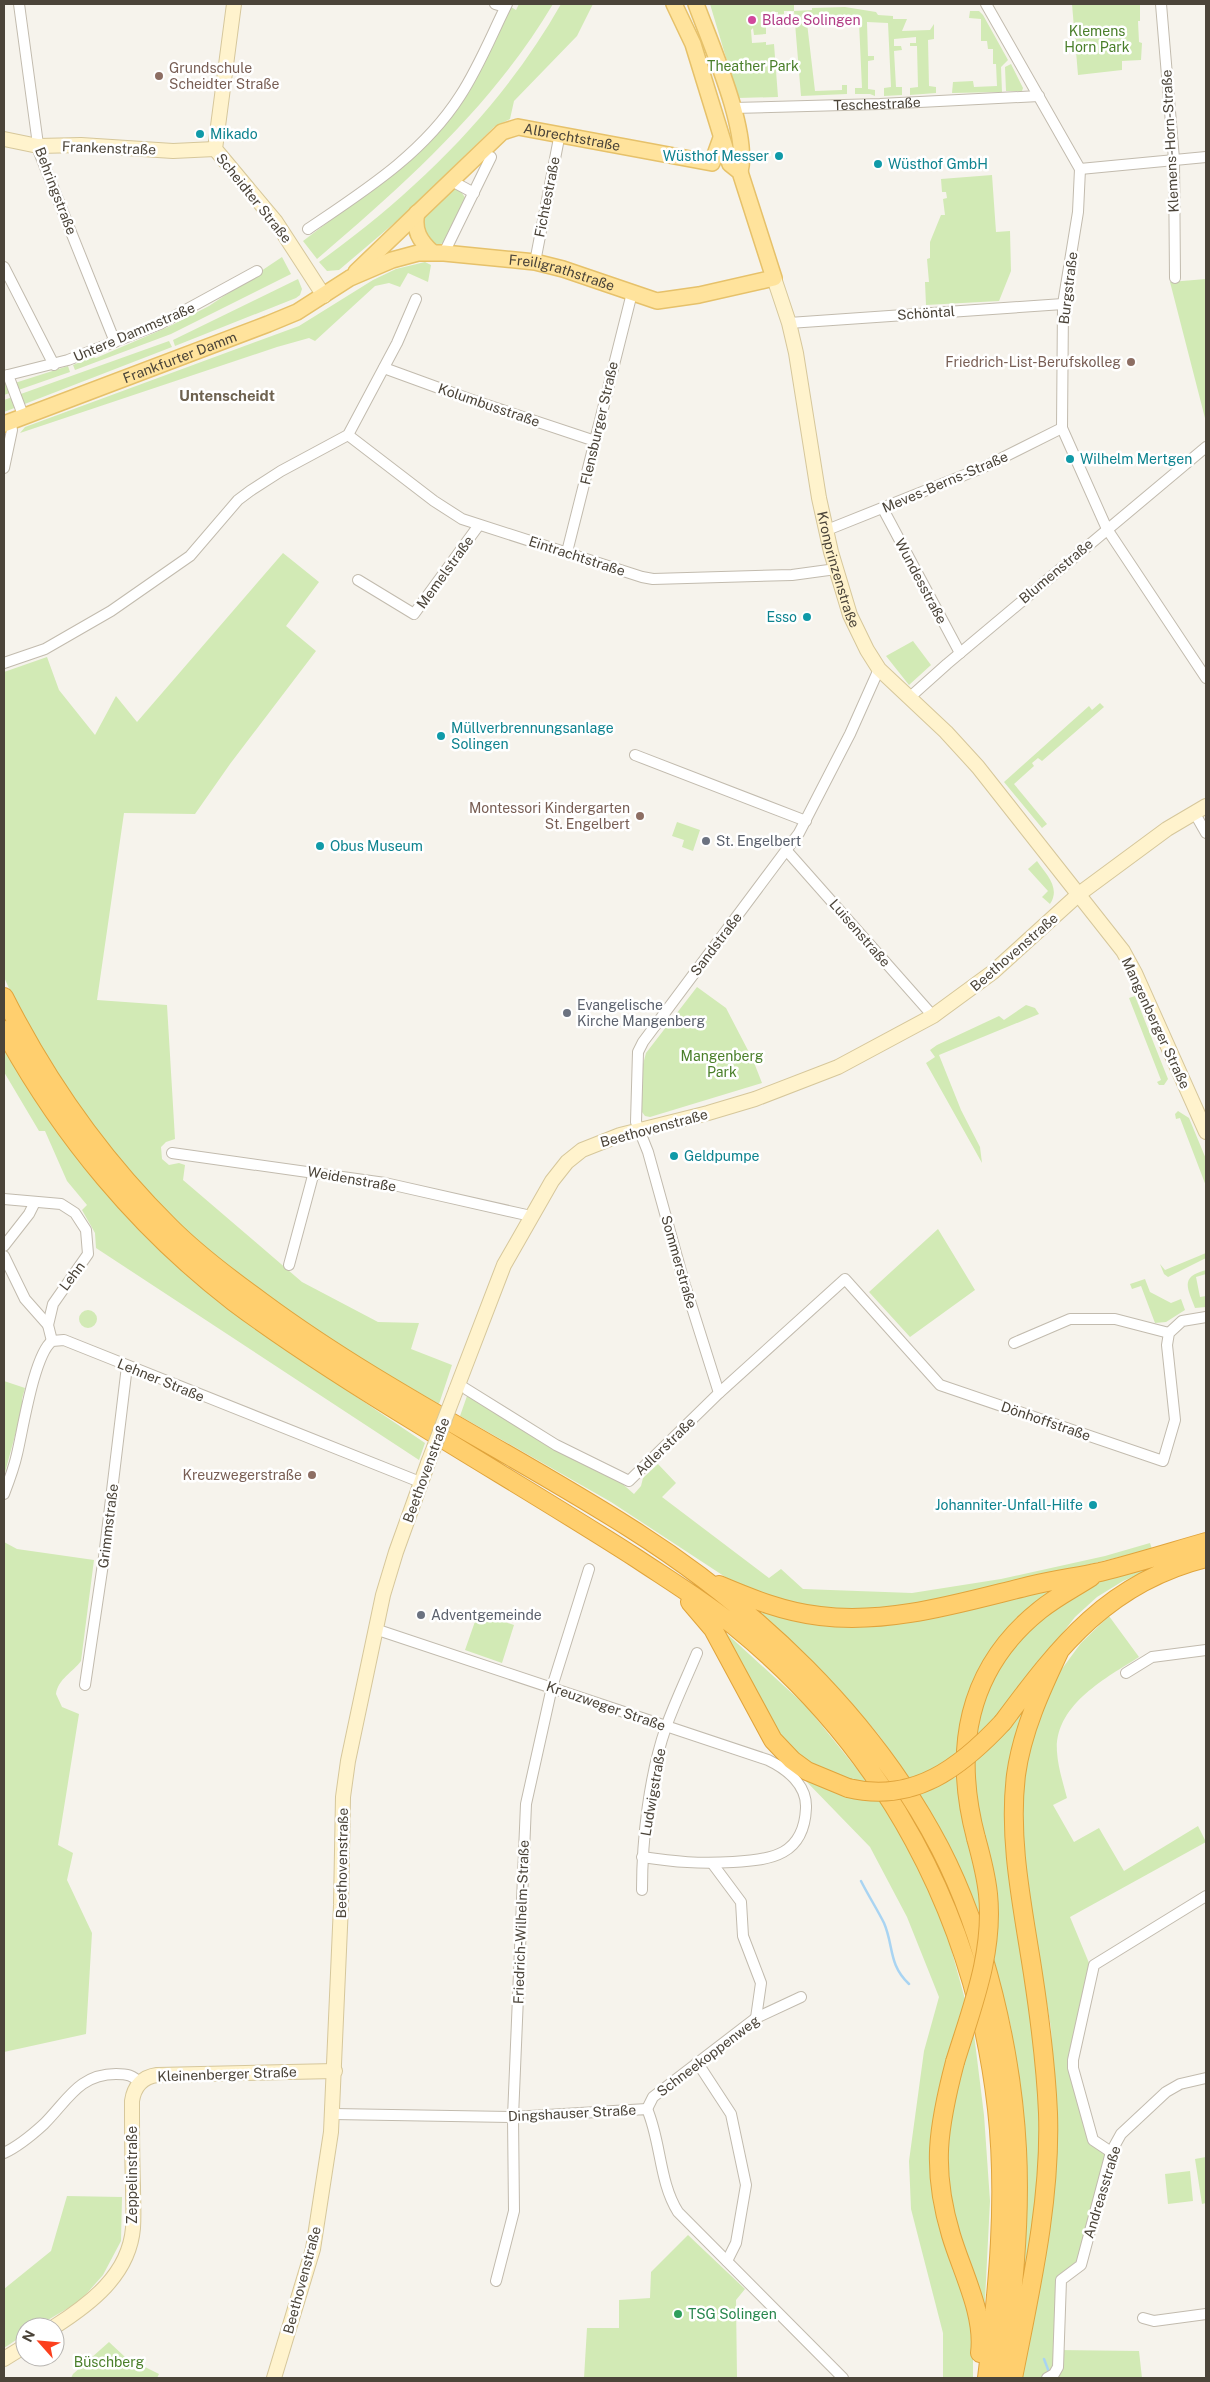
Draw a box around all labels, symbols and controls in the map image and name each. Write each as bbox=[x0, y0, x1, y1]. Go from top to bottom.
place label: Blade Solingen bbox=[762, 12, 861, 28]
marker: Blade Solingen bbox=[746, 14, 758, 26]
park label: Klemens Horn Park bbox=[1064, 23, 1130, 55]
park label: Theather Park bbox=[707, 58, 799, 74]
place label: Grundschule Scheidter Straße bbox=[169, 60, 280, 92]
street label: Klemens-Horn-Straße bbox=[1158, 69, 1182, 213]
marker: Grundschule Scheidter Straße bbox=[153, 70, 165, 82]
street label: Teschestraße bbox=[833, 94, 921, 113]
street label: Albrechtstraße bbox=[522, 120, 622, 154]
place label: Mikado bbox=[210, 126, 258, 142]
marker: Mikado bbox=[194, 128, 206, 140]
street label: Frankenstraße bbox=[62, 138, 156, 158]
street label: Behringstraße bbox=[32, 145, 80, 237]
place label: Wüsthof Messer bbox=[663, 148, 769, 164]
street label: Scheidter Straße bbox=[213, 150, 295, 246]
marker: Wüsthof Messer bbox=[773, 150, 785, 162]
street label: Fichtestraße bbox=[531, 155, 563, 239]
place label: Wüsthof GmbH bbox=[888, 156, 988, 172]
marker: Wüsthof GmbH bbox=[872, 158, 884, 170]
street label: Freiligrathstraße bbox=[508, 251, 617, 294]
street label: Burgstraße bbox=[1056, 251, 1080, 325]
street label: Untere Dammstraße bbox=[71, 299, 197, 365]
street label: Schöntal bbox=[896, 303, 956, 323]
street label: Frankfurter Damm bbox=[121, 329, 239, 386]
place label: Friedrich-List-Berufskolleg bbox=[945, 354, 1121, 370]
marker: Friedrich-List-Berufskolleg bbox=[1125, 356, 1137, 368]
street label: Flensburger Straße bbox=[577, 360, 621, 486]
street label: Kolumbusstraße bbox=[436, 380, 542, 430]
district label: Untenscheidt bbox=[179, 387, 275, 404]
street label: Meves-Berns-Straße bbox=[880, 448, 1010, 516]
place label: Wilhelm Mertgen bbox=[1080, 451, 1192, 467]
marker: Wilhelm Mertgen bbox=[1064, 453, 1076, 465]
street label: Kronprinzenstraße bbox=[814, 510, 863, 630]
street label: Memelstraße bbox=[413, 533, 477, 611]
street label: Eintrachtstraße bbox=[527, 533, 627, 579]
street label: Wundesstraße bbox=[892, 536, 950, 627]
street label: Blumenstraße bbox=[1016, 536, 1096, 606]
place label: Esso bbox=[766, 609, 797, 625]
marker: Esso bbox=[801, 611, 813, 623]
place label: Müllverbrennungsanlage Solingen bbox=[451, 720, 614, 752]
marker: Müllverbrennungsanlage Solingen bbox=[435, 730, 447, 742]
place label: Montessori Kindergarten St. Engelbert bbox=[469, 800, 630, 832]
marker: Montessori Kindergarten St. Engelbert bbox=[634, 810, 646, 822]
place label: St. Engelbert bbox=[716, 833, 801, 849]
marker: St. Engelbert bbox=[700, 835, 712, 847]
place label: Obus Museum bbox=[330, 838, 423, 854]
marker: Obus Museum bbox=[314, 840, 326, 852]
street label: Luisenstraße bbox=[826, 896, 894, 970]
street label: Sandstraße bbox=[687, 909, 745, 979]
street label: Beethovenstraße bbox=[967, 910, 1061, 994]
street label: Mangenberger Straße bbox=[1118, 955, 1194, 1091]
place label: Evangelische Kirche Mangenberg bbox=[577, 997, 705, 1029]
marker: Evangelische Kirche Mangenberg bbox=[561, 1007, 573, 1019]
park label: Mangenberg Park bbox=[681, 1048, 764, 1080]
street label: Beethovenstraße bbox=[598, 1106, 710, 1150]
place label: Geldpumpe bbox=[684, 1148, 760, 1164]
marker: Geldpumpe bbox=[668, 1150, 680, 1162]
street label: Weidenstraße bbox=[306, 1163, 398, 1195]
street label: Sommerstraße bbox=[658, 1213, 700, 1311]
street label: Lehn bbox=[56, 1258, 88, 1294]
street label: Lehner Straße bbox=[115, 1355, 207, 1405]
street label: Dönhoffstraße bbox=[999, 1398, 1093, 1444]
street label: Adlerstraße bbox=[632, 1413, 698, 1478]
street label: Beethovenstraße bbox=[400, 1415, 452, 1525]
place label: Kreuzwegerstraße bbox=[182, 1467, 302, 1483]
marker: Kreuzwegerstraße bbox=[306, 1469, 318, 1481]
street label: Grimmstraße bbox=[95, 1483, 121, 1569]
place label: Johanniter-Unfall-Hilfe bbox=[935, 1497, 1083, 1513]
marker: Johanniter-Unfall-Hilfe bbox=[1087, 1499, 1099, 1511]
place label: Adventgemeinde bbox=[431, 1607, 542, 1623]
marker: Adventgemeinde bbox=[415, 1609, 427, 1621]
street label: Kreuzweger Straße bbox=[544, 1678, 668, 1734]
street label: Ludwigstraße bbox=[637, 1747, 669, 1837]
street label: Beethovenstraße bbox=[333, 1807, 351, 1918]
street label: Friedrich-Wilhelm-Straße bbox=[510, 1840, 532, 2004]
street label: Schneekoppenweg bbox=[654, 2012, 763, 2100]
street label: Kleinenberger Straße bbox=[157, 2064, 297, 2084]
street label: Dingshauser Straße bbox=[507, 2102, 637, 2124]
street label: Zeppelinstraße bbox=[124, 2126, 140, 2224]
street label: Andreasstraße bbox=[1080, 2144, 1124, 2240]
street label: Beethovenstraße bbox=[280, 2224, 324, 2336]
place label: TSG Solingen bbox=[688, 2306, 777, 2322]
marker: TSG Solingen bbox=[672, 2308, 684, 2320]
north arrow bbox=[15, 2317, 65, 2367]
text: N bbox=[19, 2328, 38, 2345]
park label: Büschberg bbox=[74, 2354, 144, 2370]

